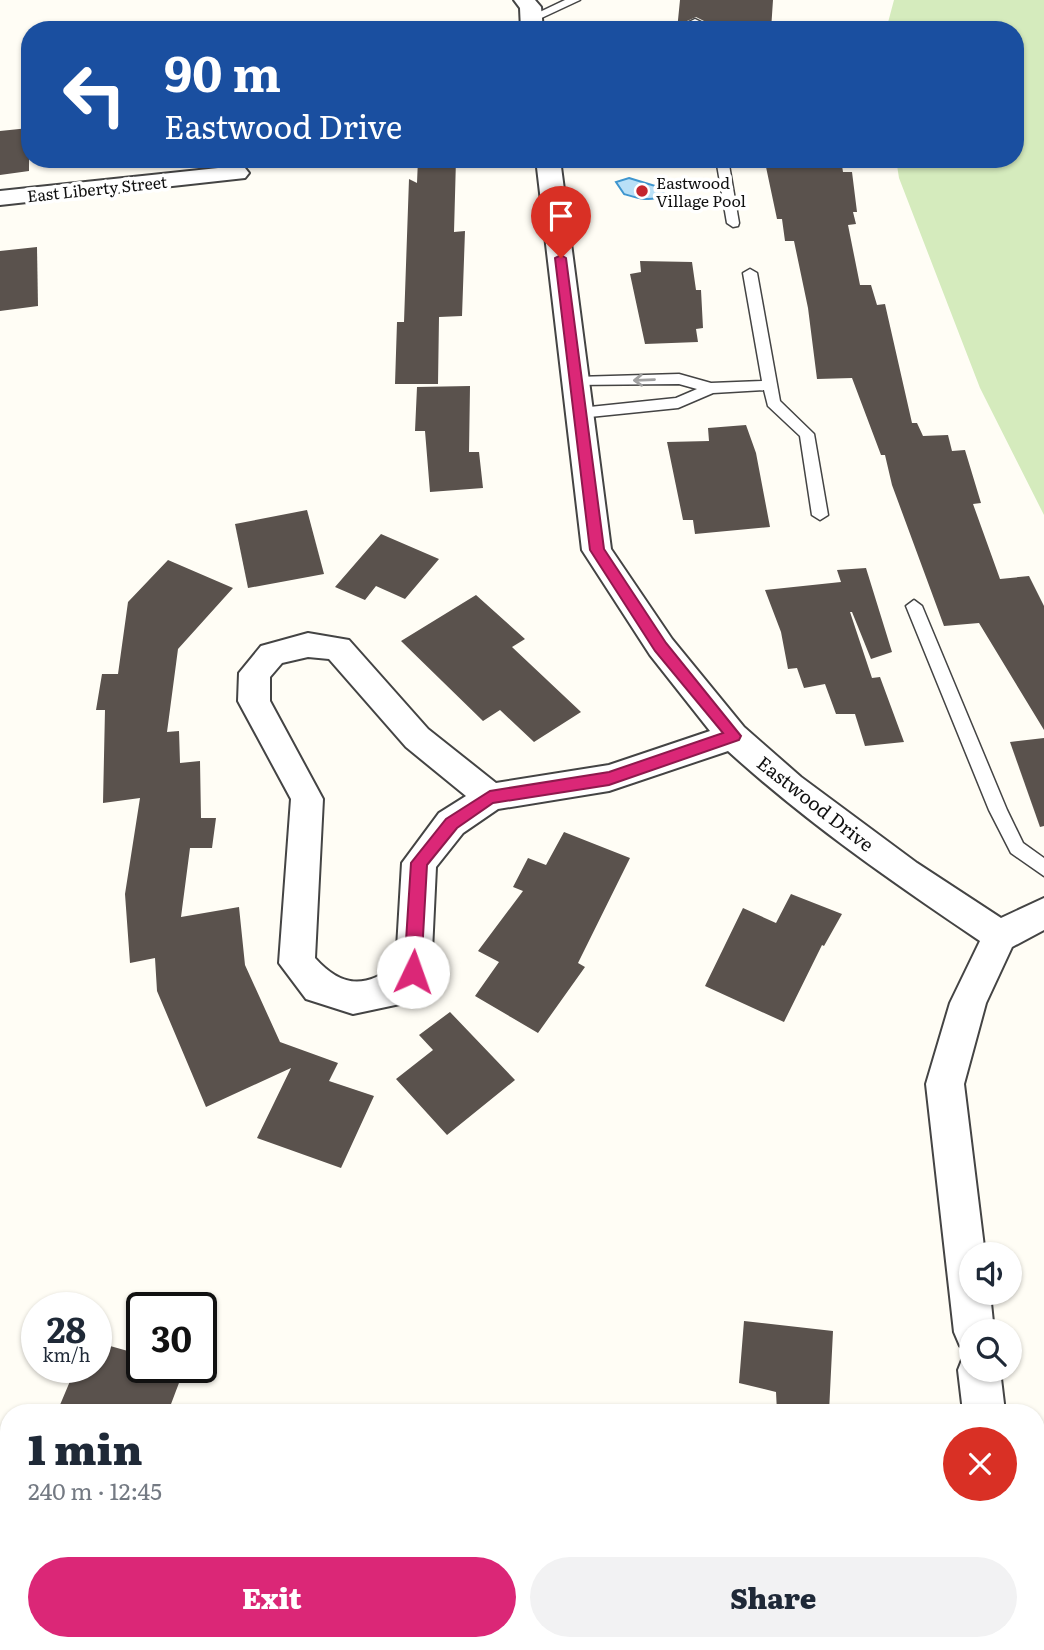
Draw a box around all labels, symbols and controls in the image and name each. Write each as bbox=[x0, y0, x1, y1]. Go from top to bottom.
text: 90 m bbox=[164, 34, 281, 107]
icon: left bbox=[49, 49, 140, 140]
text: Eastwood Drive bbox=[164, 101, 402, 149]
street label: East Liberty Street bbox=[26, 169, 169, 207]
place label: Eastwood Village Pool bbox=[656, 170, 746, 212]
marker: Eastwood Village Pool bbox=[634, 183, 650, 199]
pin bbox=[531, 186, 591, 258]
icon: arrive bbox=[542, 197, 580, 235]
one-way arrow bbox=[633, 373, 656, 386]
street label: Eastwood Drive bbox=[752, 748, 880, 858]
position arrow bbox=[376, 935, 450, 1009]
map controls bbox=[959, 1242, 1022, 1382]
button: sound bbox=[959, 1242, 1022, 1305]
speed limit sign: 30 bbox=[126, 1292, 217, 1383]
text: 28 bbox=[47, 1302, 86, 1354]
button: search bbox=[959, 1319, 1022, 1382]
text: km/h bbox=[43, 1341, 90, 1368]
text: 1 min bbox=[28, 1416, 143, 1478]
button: close bbox=[943, 1427, 1017, 1501]
text: 240 m · 12:45 bbox=[28, 1473, 162, 1507]
button: Exit bbox=[28, 1557, 516, 1637]
button: Share bbox=[530, 1557, 1017, 1637]

